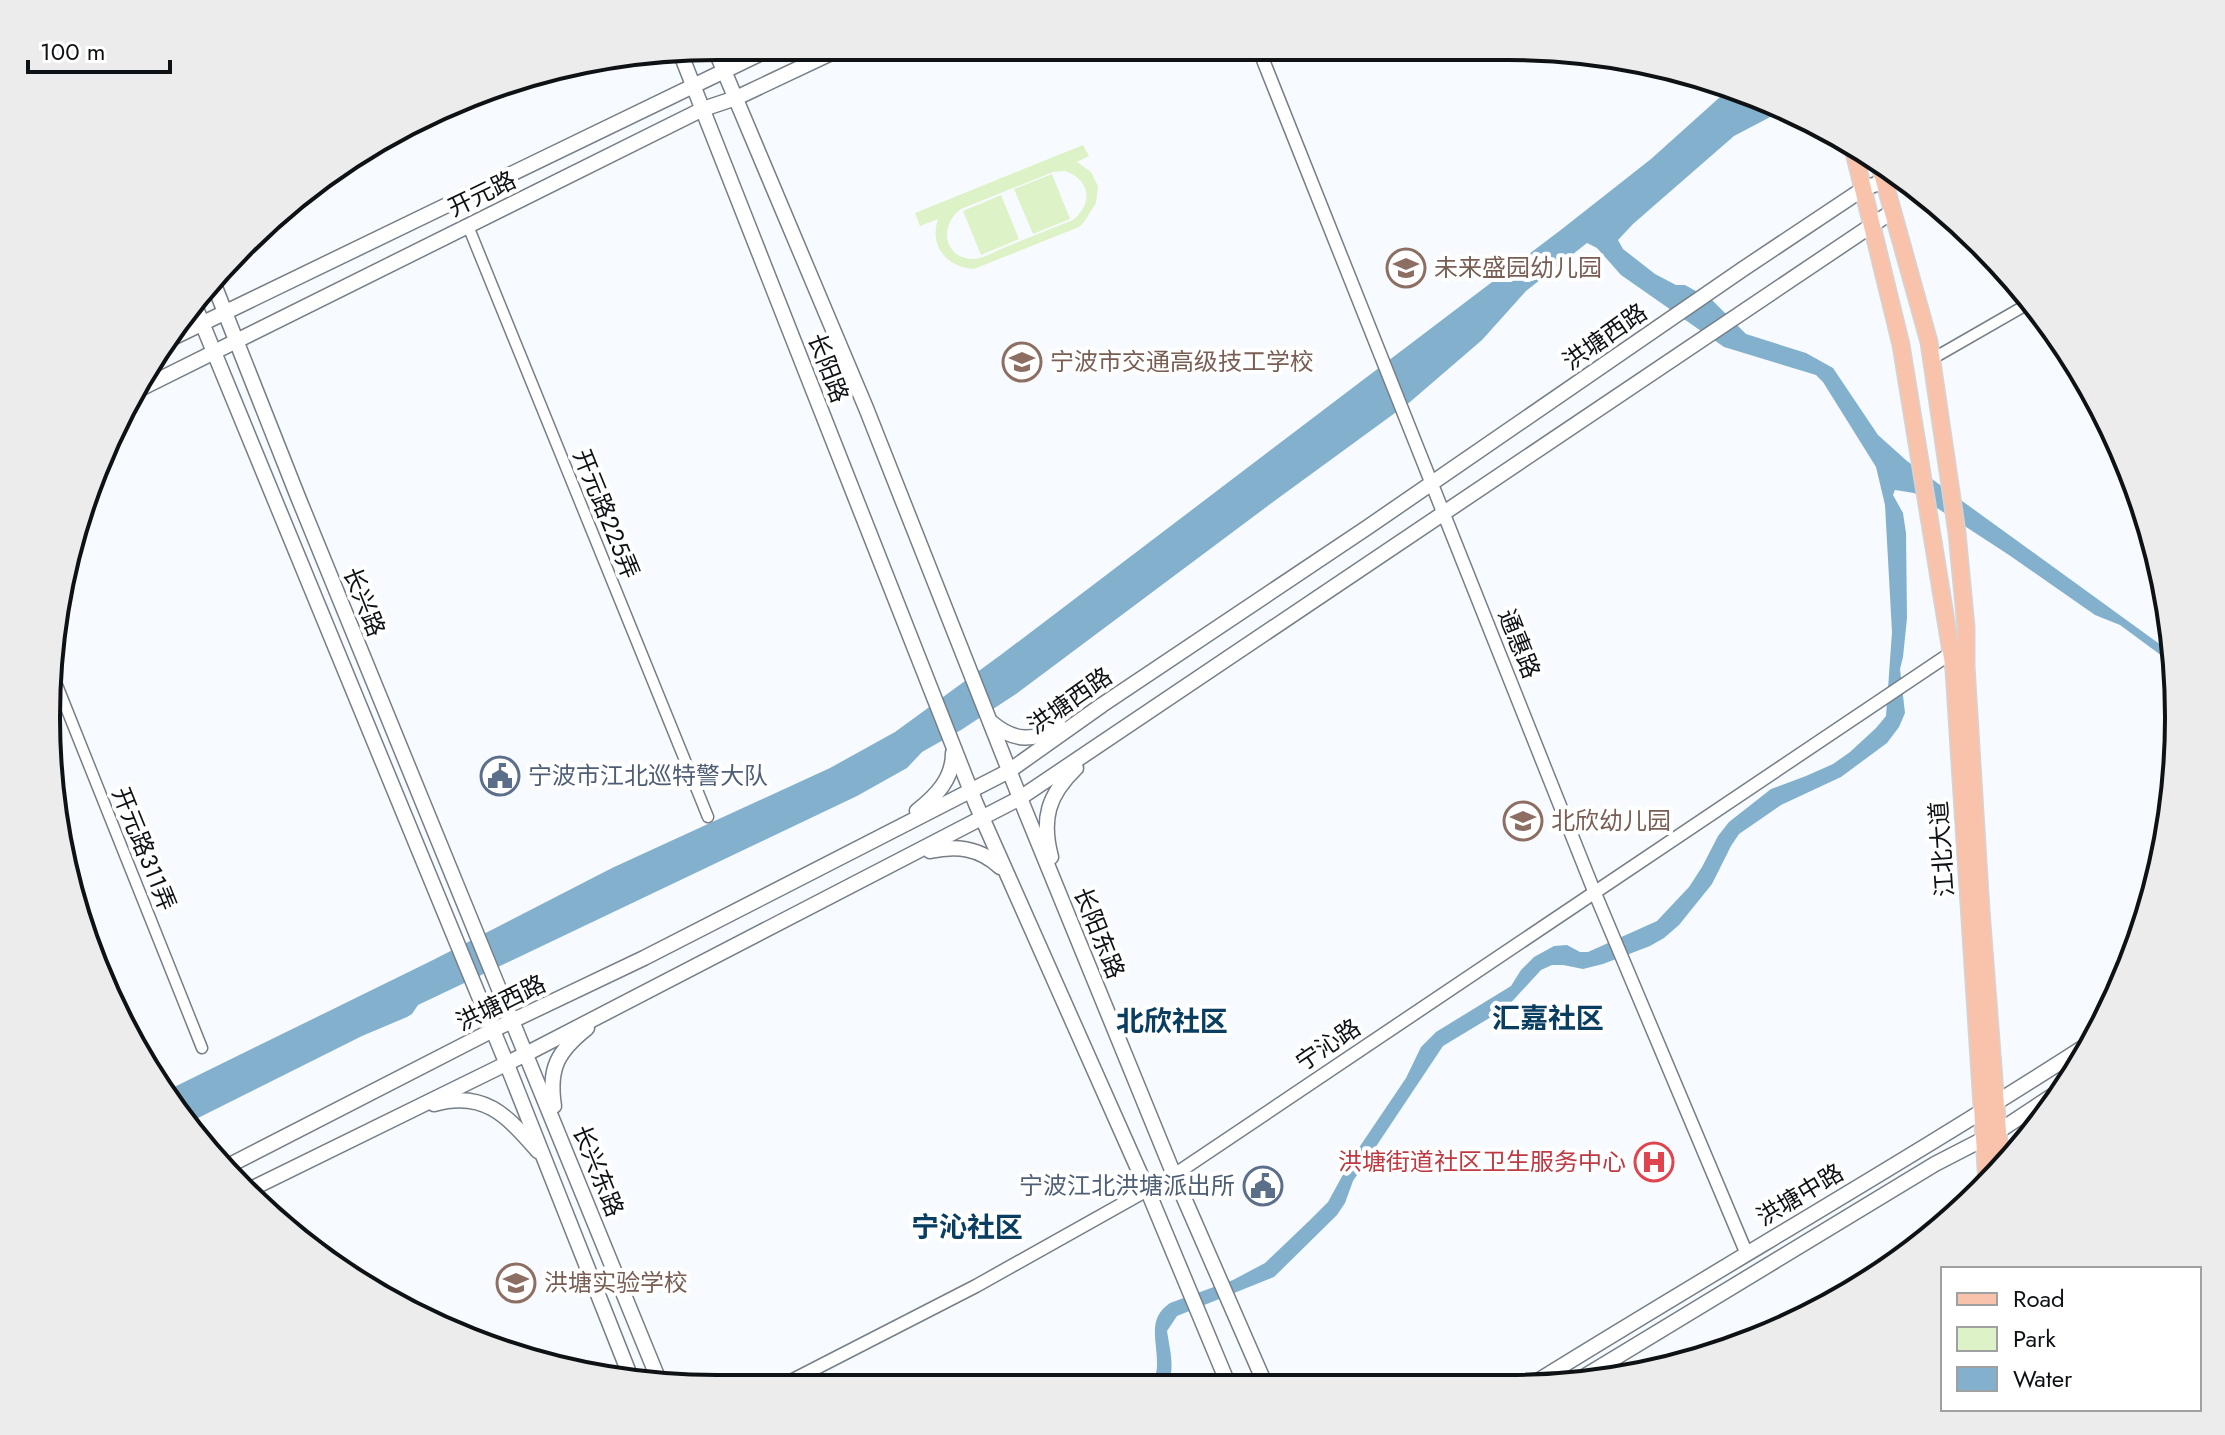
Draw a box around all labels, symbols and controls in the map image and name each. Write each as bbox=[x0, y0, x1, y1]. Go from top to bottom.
scale bar bbox=[28, 24, 170, 74]
text: 100 m bbox=[40, 34, 106, 69]
street label: 开元路 bbox=[442, 162, 522, 225]
school or university icon: 未来盛园幼儿园 bbox=[1385, 247, 1427, 289]
place label: 未来盛园幼儿园 bbox=[1434, 250, 1602, 285]
street label: 洪塘西路 bbox=[1555, 295, 1654, 378]
street label: 长阳路 bbox=[799, 328, 858, 408]
school or university icon: 宁波市交通高级技工学校 bbox=[1001, 341, 1043, 383]
place label: 宁波市交通高级技工学校 bbox=[1050, 344, 1314, 379]
street label: 开元路225弄 bbox=[565, 444, 648, 584]
street label: 长兴路 bbox=[335, 562, 394, 642]
street label: 通惠路 bbox=[1490, 604, 1549, 684]
street label: 洪塘西路 bbox=[1020, 659, 1119, 742]
public building icon: 宁波市江北巡特警大队 bbox=[479, 755, 521, 797]
place label: 宁波市江北巡特警大队 bbox=[528, 758, 768, 793]
street label: 开元路311弄 bbox=[104, 782, 185, 916]
school or university icon: 北欣幼儿园 bbox=[1502, 800, 1544, 842]
street label: 江北大道 bbox=[1921, 800, 1962, 898]
place label: 北欣幼儿园 bbox=[1551, 803, 1671, 838]
street label: 长阳东路 bbox=[1065, 882, 1134, 984]
street label: 洪塘西路 bbox=[450, 966, 552, 1039]
district label: 汇嘉社区 bbox=[1492, 998, 1604, 1039]
district label: 北欣社区 bbox=[1116, 1001, 1228, 1042]
street label: 宁沁路 bbox=[1288, 1010, 1367, 1079]
street label: 长兴东路 bbox=[564, 1120, 633, 1222]
hospital icon: 洪塘街道社区卫生服务中心 bbox=[1633, 1141, 1675, 1183]
place label: 洪塘街道社区卫生服务中心 bbox=[1338, 1144, 1626, 1179]
street label: 洪塘中路 bbox=[1750, 1155, 1850, 1234]
public building icon: 宁波江北洪塘派出所 bbox=[1242, 1165, 1284, 1207]
place label: 宁波江北洪塘派出所 bbox=[1019, 1168, 1235, 1203]
district label: 宁沁社区 bbox=[911, 1207, 1023, 1248]
school or university icon: 洪塘实验学校 bbox=[495, 1262, 537, 1304]
place label: 洪塘实验学校 bbox=[544, 1265, 688, 1300]
legend bbox=[1941, 1267, 2201, 1411]
text: Road bbox=[2013, 1281, 2065, 1316]
text: Park bbox=[2013, 1321, 2056, 1356]
text: Water bbox=[2013, 1361, 2073, 1396]

